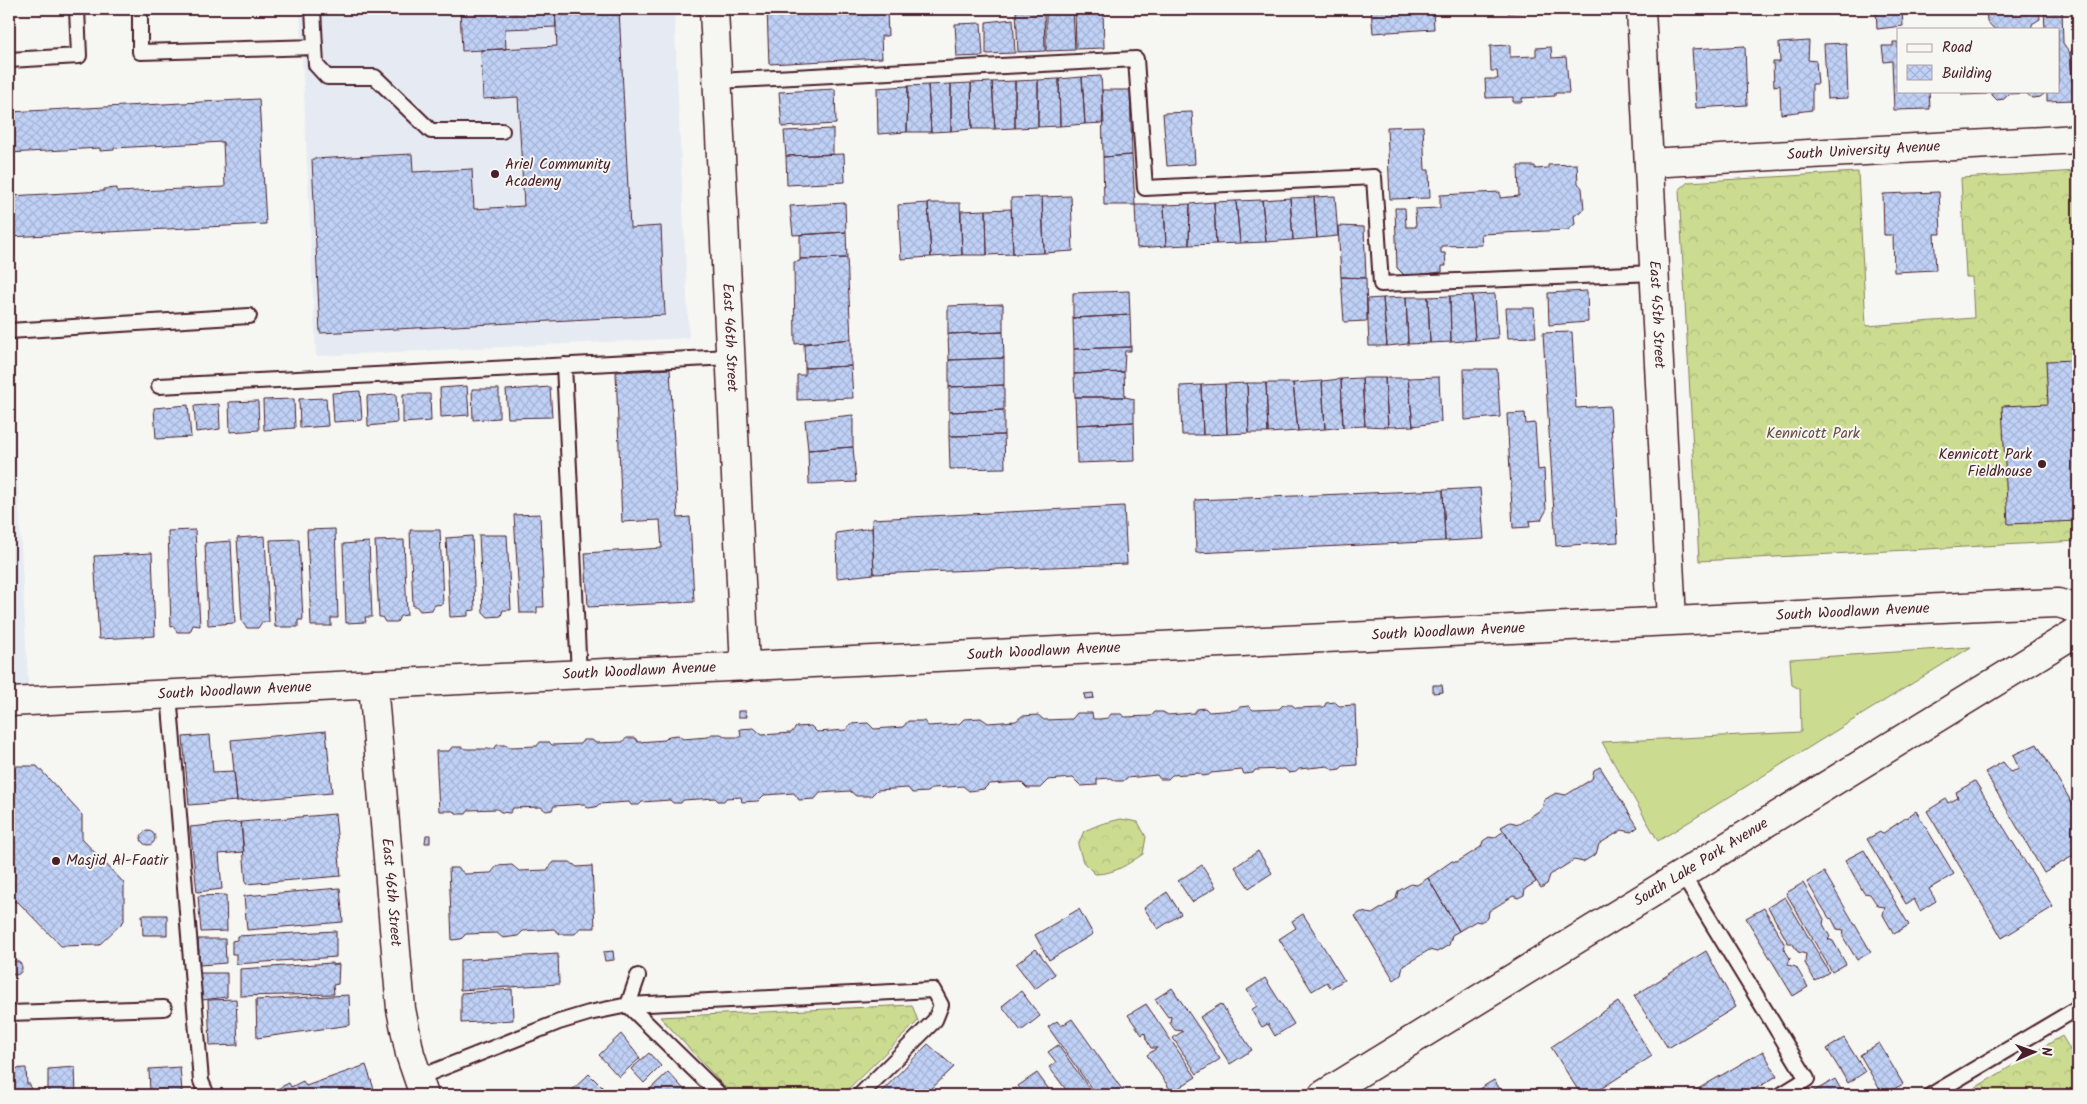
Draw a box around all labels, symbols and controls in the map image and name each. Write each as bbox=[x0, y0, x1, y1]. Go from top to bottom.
legend bbox=[1897, 28, 2060, 92]
text: Road bbox=[1942, 36, 1973, 60]
text: Building bbox=[1942, 62, 1992, 86]
street label: South University Avenue bbox=[1786, 135, 1941, 167]
place label: Ariel Community Academy bbox=[505, 153, 611, 194]
marker: Ariel Community Academy bbox=[489, 168, 501, 180]
street label: East 45th Street bbox=[1642, 260, 1671, 370]
street label: East 46th Street bbox=[715, 283, 744, 393]
park label: Kennicott Park bbox=[1766, 422, 1861, 446]
place label: Kennicott Park Fieldhouse bbox=[1939, 443, 2033, 484]
marker: Kennicott Park Fieldhouse bbox=[2036, 458, 2048, 470]
street label: South Woodlawn Avenue bbox=[1775, 597, 1930, 628]
street label: South Woodlawn Avenue bbox=[1371, 616, 1526, 648]
street label: South Woodlawn Avenue bbox=[966, 636, 1121, 667]
street label: South Woodlawn Avenue bbox=[562, 656, 717, 687]
street label: South Woodlawn Avenue bbox=[157, 675, 312, 707]
street label: South Lake Park Avenue bbox=[1629, 812, 1774, 913]
street label: East 46th Street bbox=[374, 837, 408, 948]
place label: Masjid Al-Faatir bbox=[66, 849, 169, 873]
marker: Masjid Al-Faatir bbox=[50, 855, 62, 867]
north arrow bbox=[2010, 1026, 2060, 1076]
text: N bbox=[2035, 1047, 2057, 1057]

